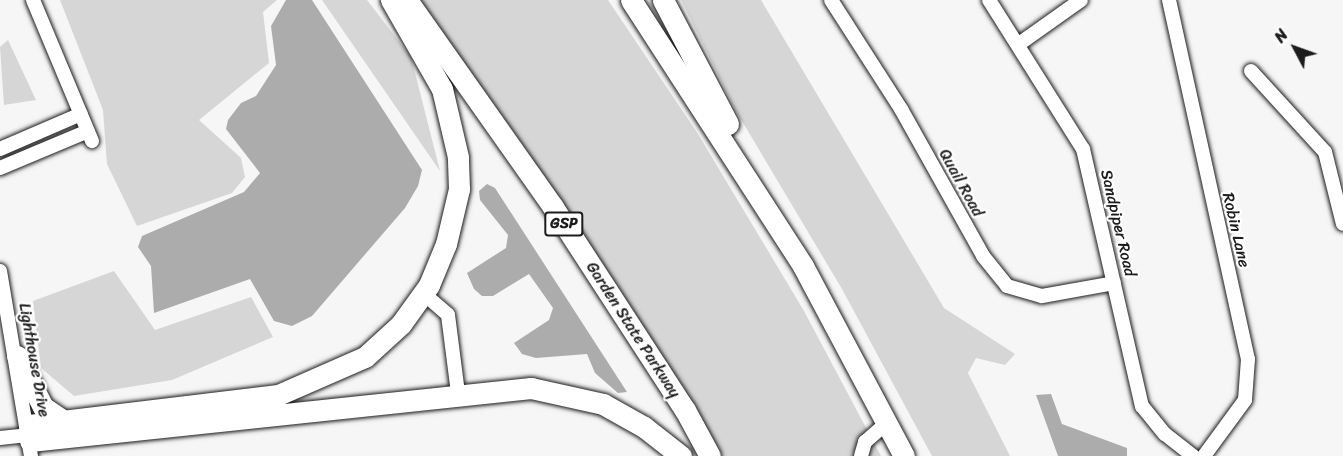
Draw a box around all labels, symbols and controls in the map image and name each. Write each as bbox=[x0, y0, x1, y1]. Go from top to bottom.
north arrow bbox=[1265, 18, 1325, 78]
text: N bbox=[1266, 22, 1296, 50]
street label: Quail Road bbox=[935, 146, 987, 220]
street label: Sandpiper Road bbox=[1096, 168, 1140, 278]
street label: Robin Lane bbox=[1218, 191, 1254, 269]
road number: GSP bbox=[543, 212, 585, 236]
street label: Garden State Parkway bbox=[582, 258, 684, 402]
street label: Lighthouse Drive bbox=[14, 301, 54, 419]

